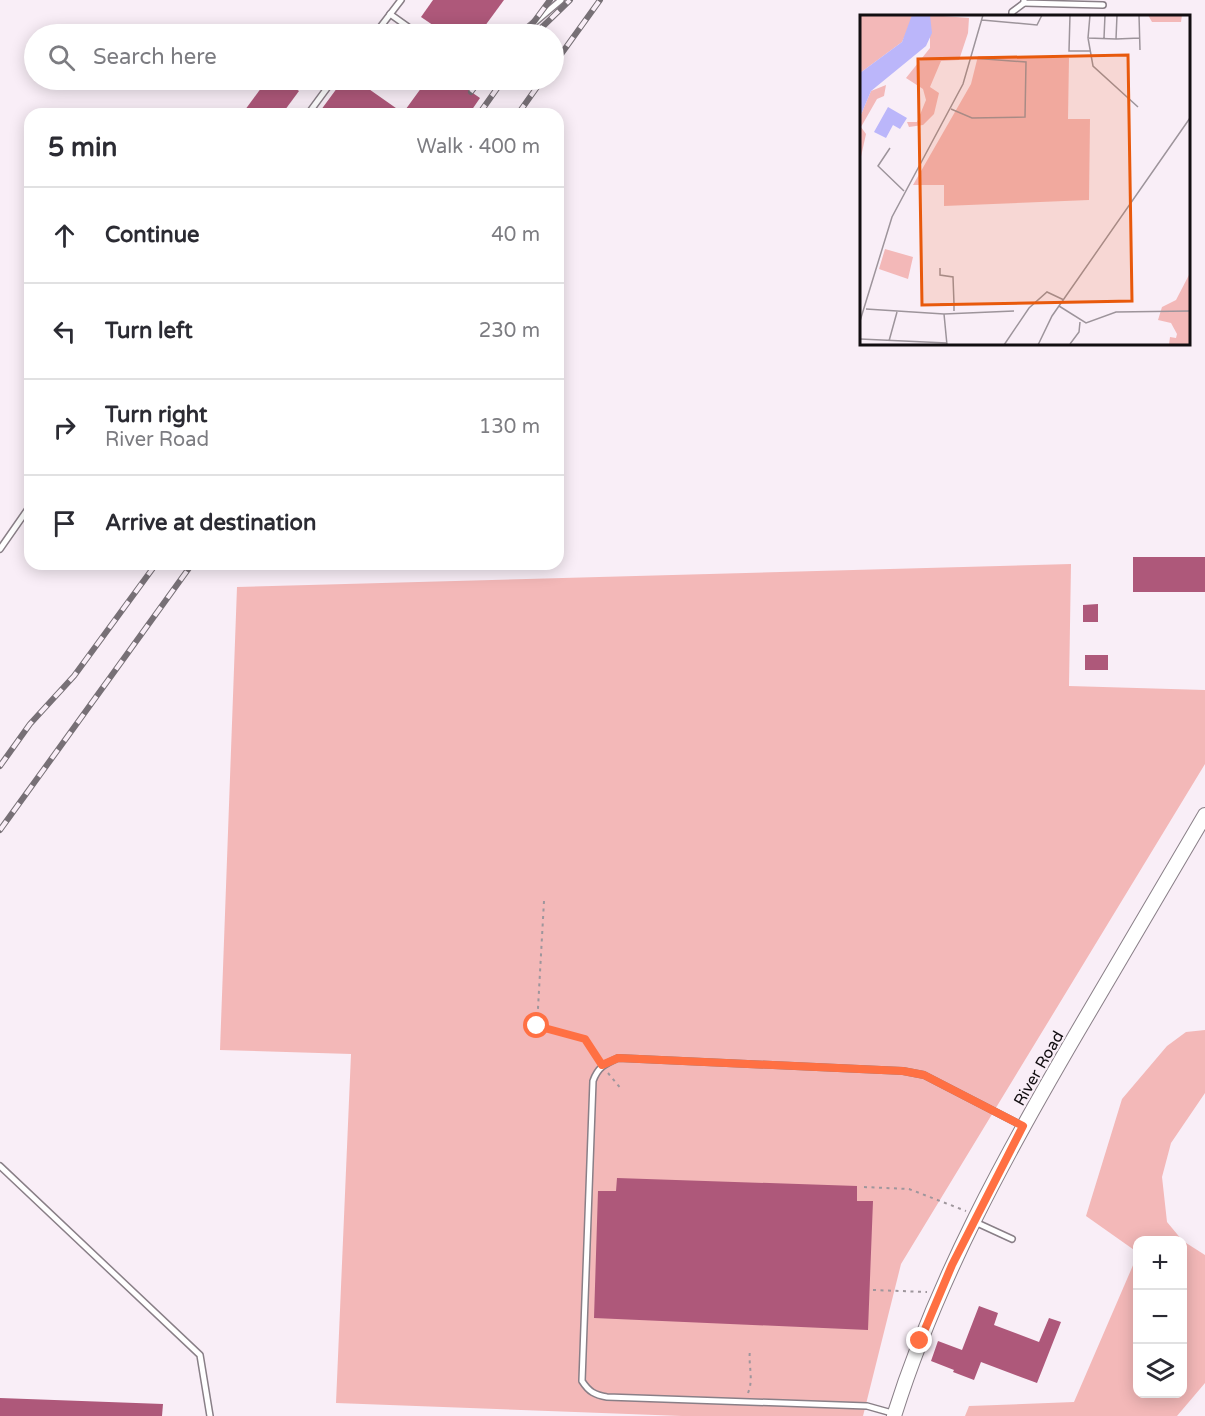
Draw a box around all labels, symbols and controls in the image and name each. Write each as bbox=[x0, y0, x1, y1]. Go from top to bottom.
inset map bbox=[860, 15, 1190, 345]
search box bbox=[24, 24, 564, 90]
icon: search bbox=[45, 41, 78, 74]
text: Search here bbox=[93, 44, 217, 70]
text: 5 min bbox=[48, 132, 117, 163]
text: Walk · 400 m bbox=[417, 135, 540, 159]
icon: ahead bbox=[48, 219, 81, 252]
text: Continue bbox=[105, 222, 200, 248]
text: 40 m bbox=[491, 223, 540, 247]
icon: left bbox=[48, 315, 81, 348]
text: Turn left bbox=[105, 318, 193, 344]
text: 230 m bbox=[479, 319, 540, 343]
text: Turn right bbox=[105, 402, 207, 428]
icon: right bbox=[48, 411, 81, 444]
text: 130 m bbox=[479, 415, 540, 439]
text: River Road bbox=[105, 428, 209, 452]
icon: arrive bbox=[48, 507, 81, 540]
text: Arrive at destination bbox=[105, 510, 316, 536]
route start bbox=[523, 1012, 549, 1038]
street label: River Road bbox=[1009, 1027, 1068, 1110]
map controls bbox=[1133, 1236, 1187, 1398]
button: + bbox=[1133, 1236, 1187, 1290]
button: − bbox=[1133, 1290, 1187, 1344]
route end bbox=[906, 1327, 932, 1353]
button: layers bbox=[1133, 1344, 1187, 1398]

